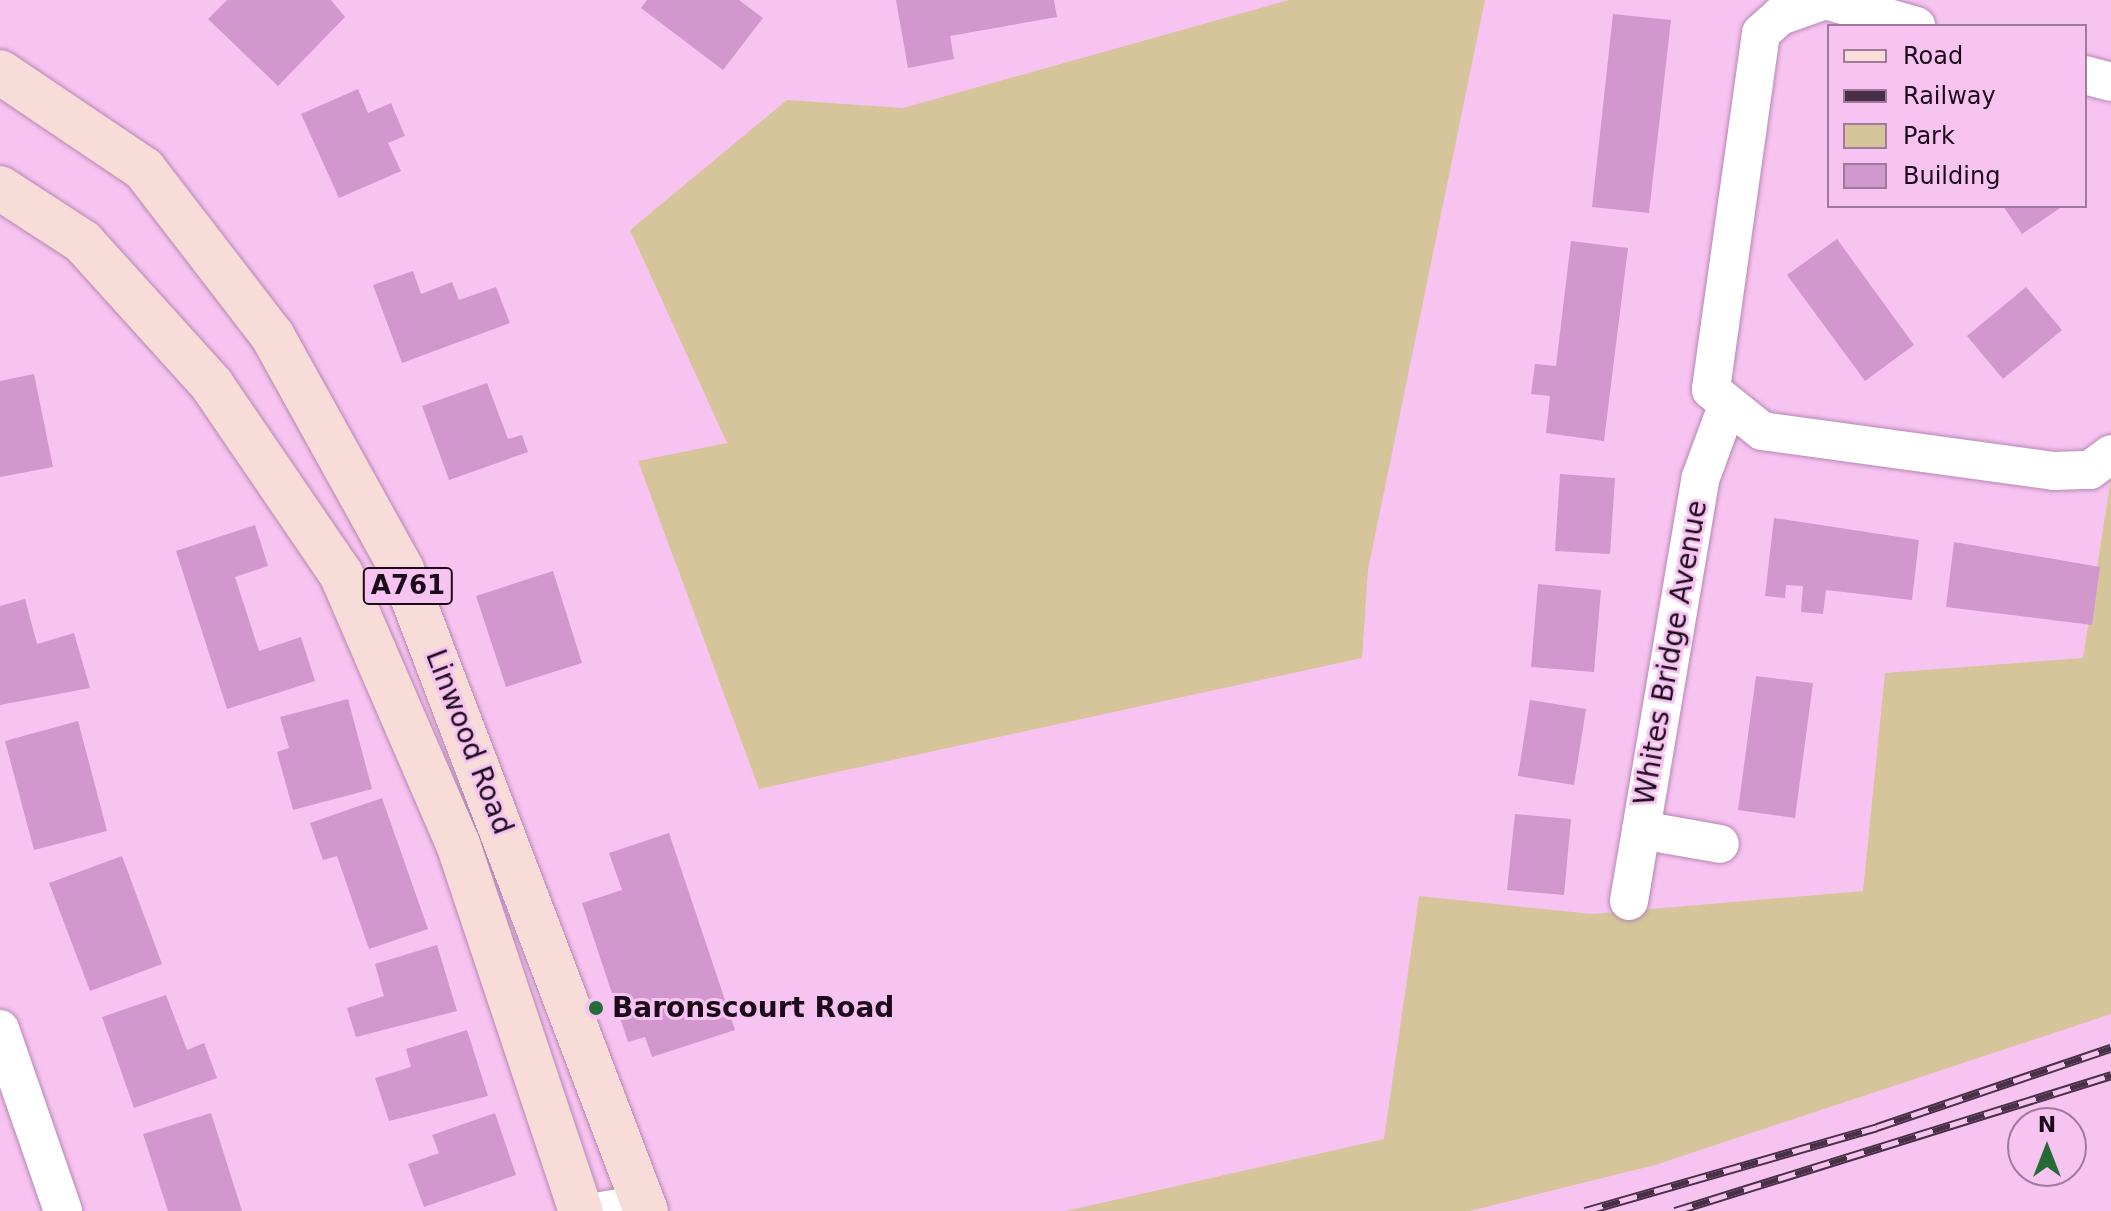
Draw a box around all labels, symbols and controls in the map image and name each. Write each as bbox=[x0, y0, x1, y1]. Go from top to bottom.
legend bbox=[1827, 24, 2087, 208]
text: Road bbox=[1903, 42, 1963, 70]
text: Railway bbox=[1903, 82, 1996, 110]
text: Park bbox=[1903, 122, 1955, 150]
text: Building bbox=[1903, 162, 2000, 190]
street label: Whites Bridge Avenue bbox=[1628, 498, 1714, 808]
road number: A761 bbox=[362, 564, 454, 608]
street label: Linwood Road bbox=[418, 645, 520, 839]
place label: Baronscourt Road bbox=[612, 991, 894, 1025]
marker: Baronscourt Road bbox=[587, 999, 605, 1017]
north arrow bbox=[2007, 1107, 2087, 1187]
text: N bbox=[2038, 1112, 2056, 1137]

